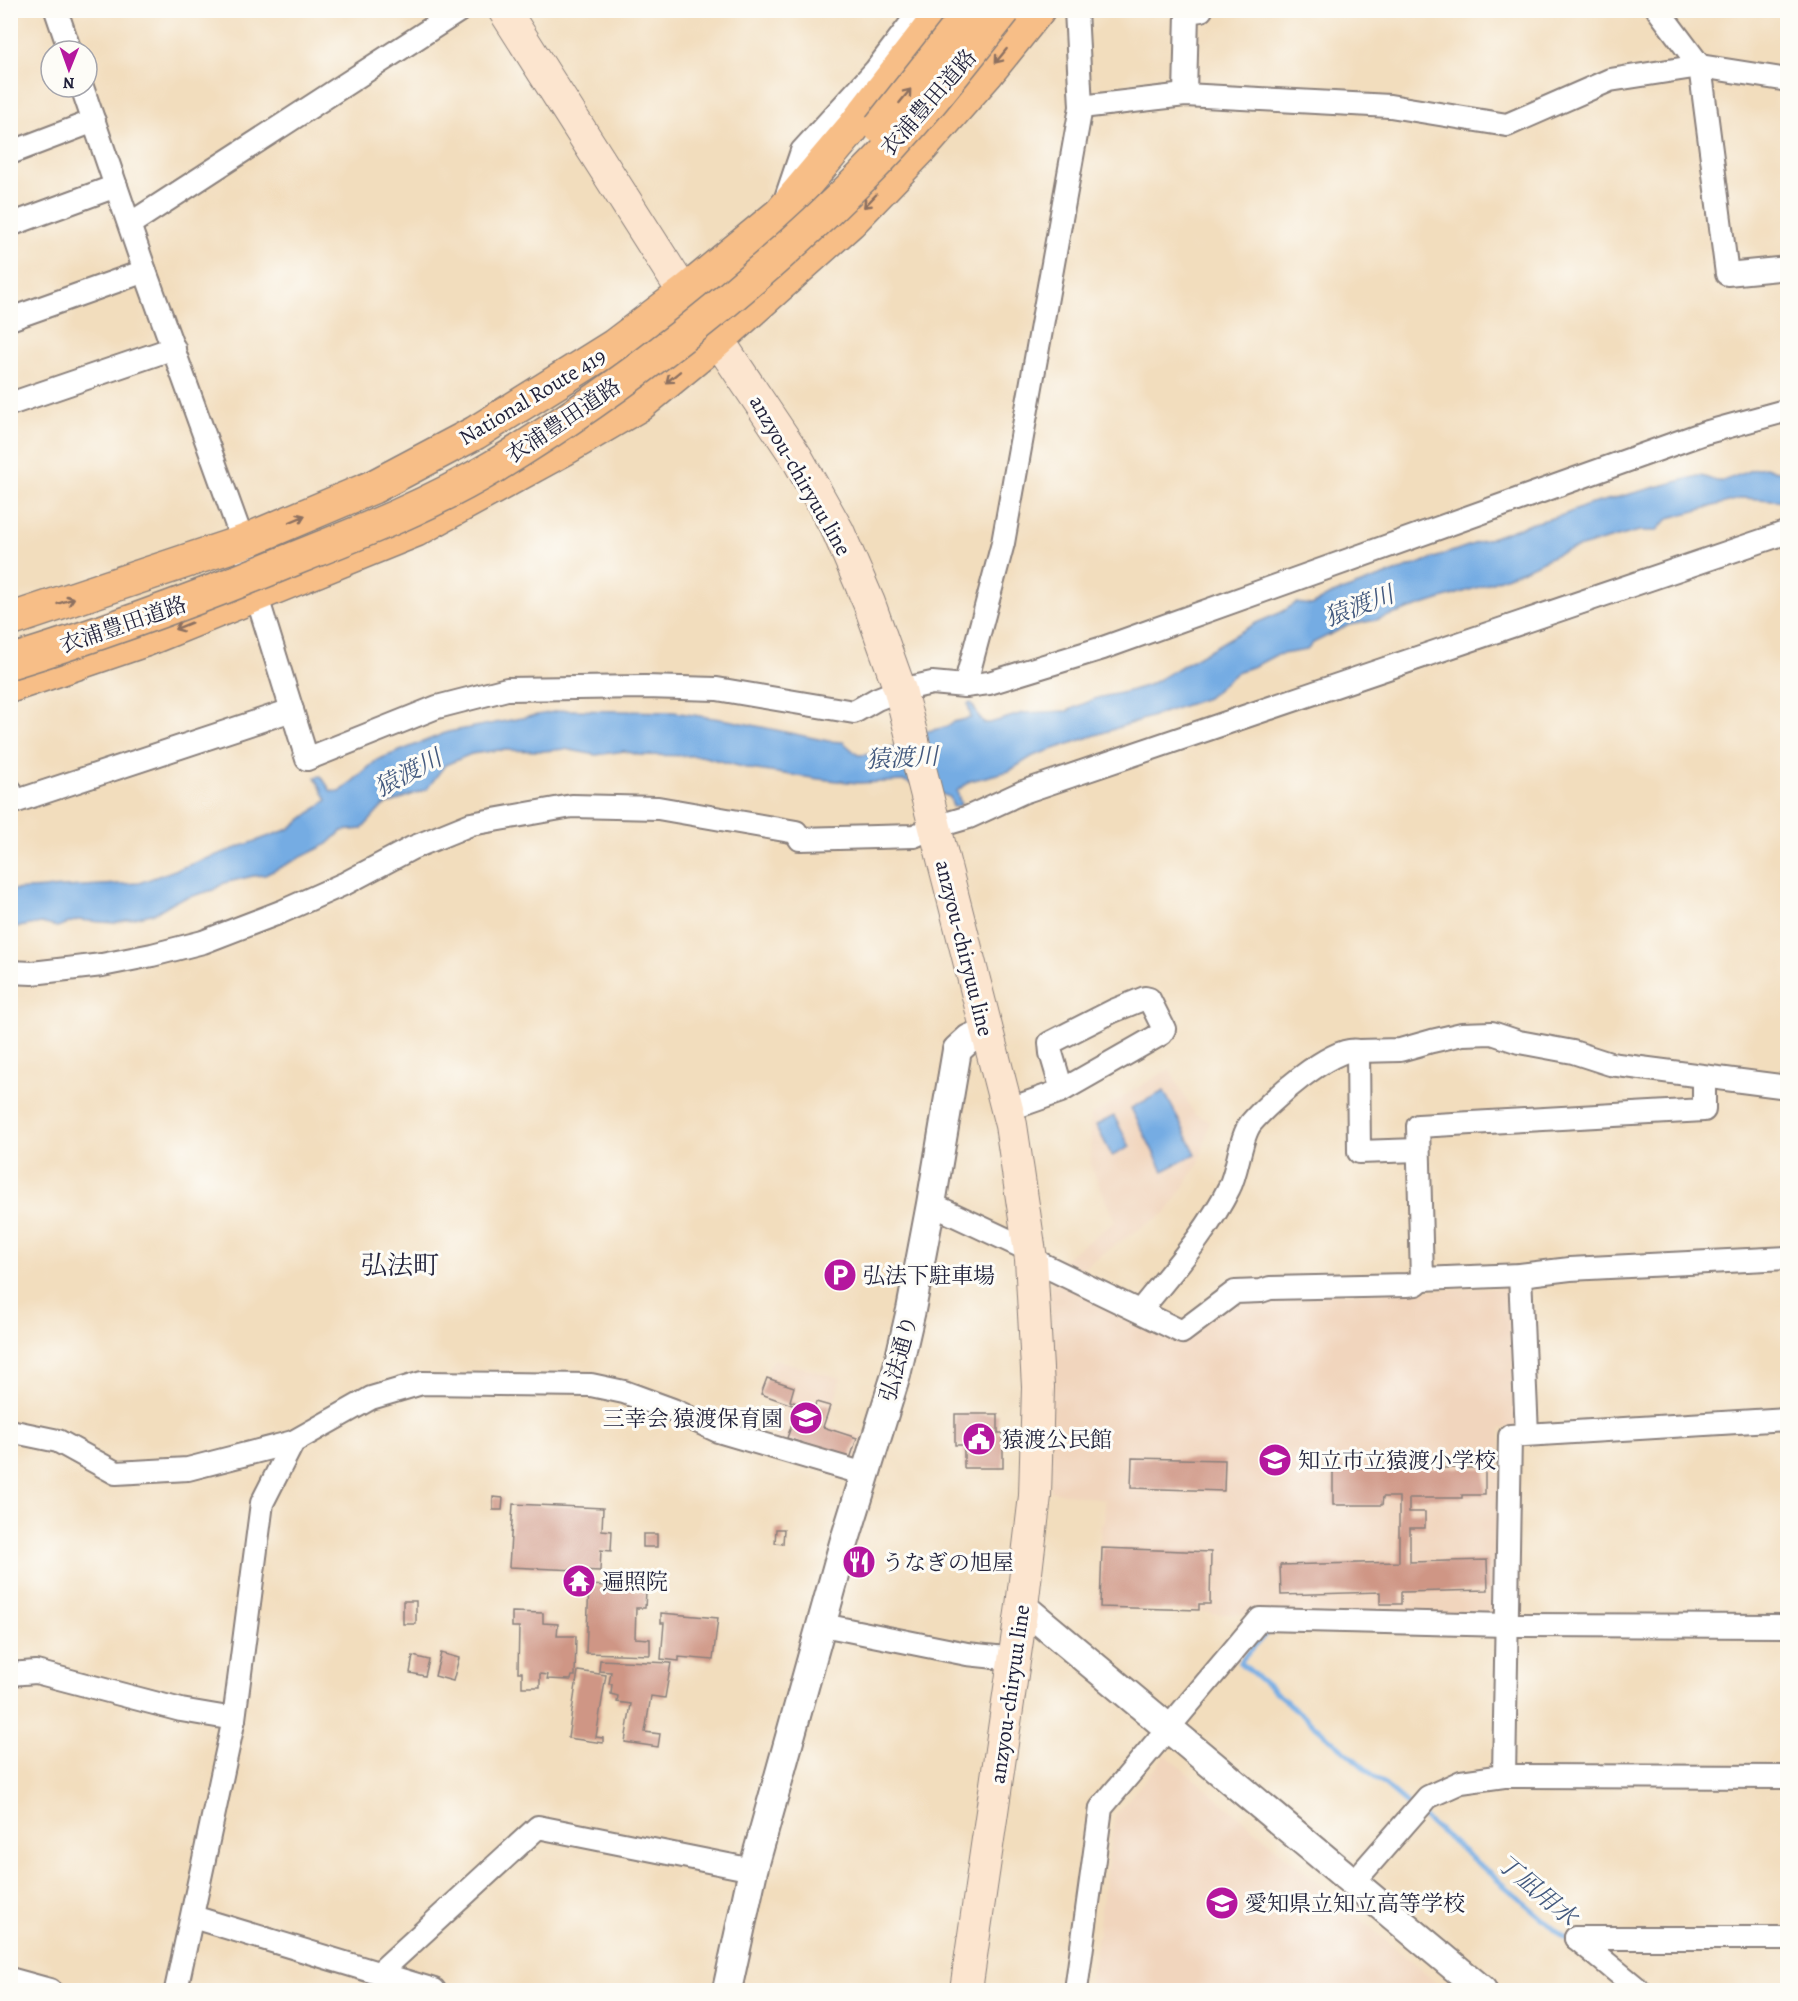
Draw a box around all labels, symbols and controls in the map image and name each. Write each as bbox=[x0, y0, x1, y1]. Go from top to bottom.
north arrow bbox=[39, 39, 99, 99]
street label: 衣浦豊田道路 bbox=[874, 43, 983, 162]
one-way arrow bbox=[994, 48, 1007, 64]
text: N bbox=[62, 72, 75, 94]
one-way arrow bbox=[898, 89, 911, 105]
one-way arrow bbox=[864, 193, 878, 208]
street label: National Route 419 bbox=[453, 341, 612, 453]
one-way arrow bbox=[666, 370, 681, 384]
street label: 衣浦豊田道路 bbox=[500, 371, 627, 470]
street label: anzyou-chiryuu line bbox=[742, 390, 858, 561]
one-way arrow bbox=[287, 513, 306, 524]
water label: 猿渡川 bbox=[1320, 577, 1401, 634]
street label: 衣浦豊田道路 bbox=[56, 589, 191, 661]
one-way arrow bbox=[56, 595, 75, 606]
one-way arrow bbox=[174, 621, 192, 632]
water label: 猿渡川 bbox=[865, 740, 942, 776]
water label: 猿渡川 bbox=[369, 741, 450, 804]
street label: anzyou-chiryuu line bbox=[928, 857, 1000, 1039]
district label: 弘法町 bbox=[361, 1248, 439, 1283]
parking icon: 弘法下駐車場 bbox=[822, 1257, 858, 1293]
place label: 弘法下駐車場 bbox=[863, 1261, 995, 1291]
street label: 弘法通り bbox=[873, 1312, 925, 1405]
school or university icon: 三幸会 猿渡保育園 bbox=[788, 1400, 824, 1436]
place label: 三幸会 猿渡保育園 bbox=[603, 1404, 783, 1434]
public building icon: 猿渡公民館 bbox=[961, 1421, 997, 1457]
place label: 猿渡公民館 bbox=[1002, 1425, 1112, 1455]
school or university icon: 知立市立猿渡小学校 bbox=[1257, 1442, 1293, 1478]
place label: 知立市立猿渡小学校 bbox=[1298, 1446, 1496, 1476]
restaurant icon: うなぎの旭屋 bbox=[841, 1544, 877, 1580]
place label: うなぎの旭屋 bbox=[882, 1548, 1014, 1578]
temple icon: 遍照院 bbox=[561, 1563, 597, 1599]
place label: 遍照院 bbox=[602, 1567, 668, 1597]
street label: anzyou-chiryuu line bbox=[983, 1603, 1037, 1786]
water label: 丁凪用水 bbox=[1490, 1847, 1586, 1934]
school or university icon: 愛知県立知立高等学校 bbox=[1204, 1885, 1240, 1921]
place label: 愛知県立知立高等学校 bbox=[1245, 1889, 1465, 1919]

